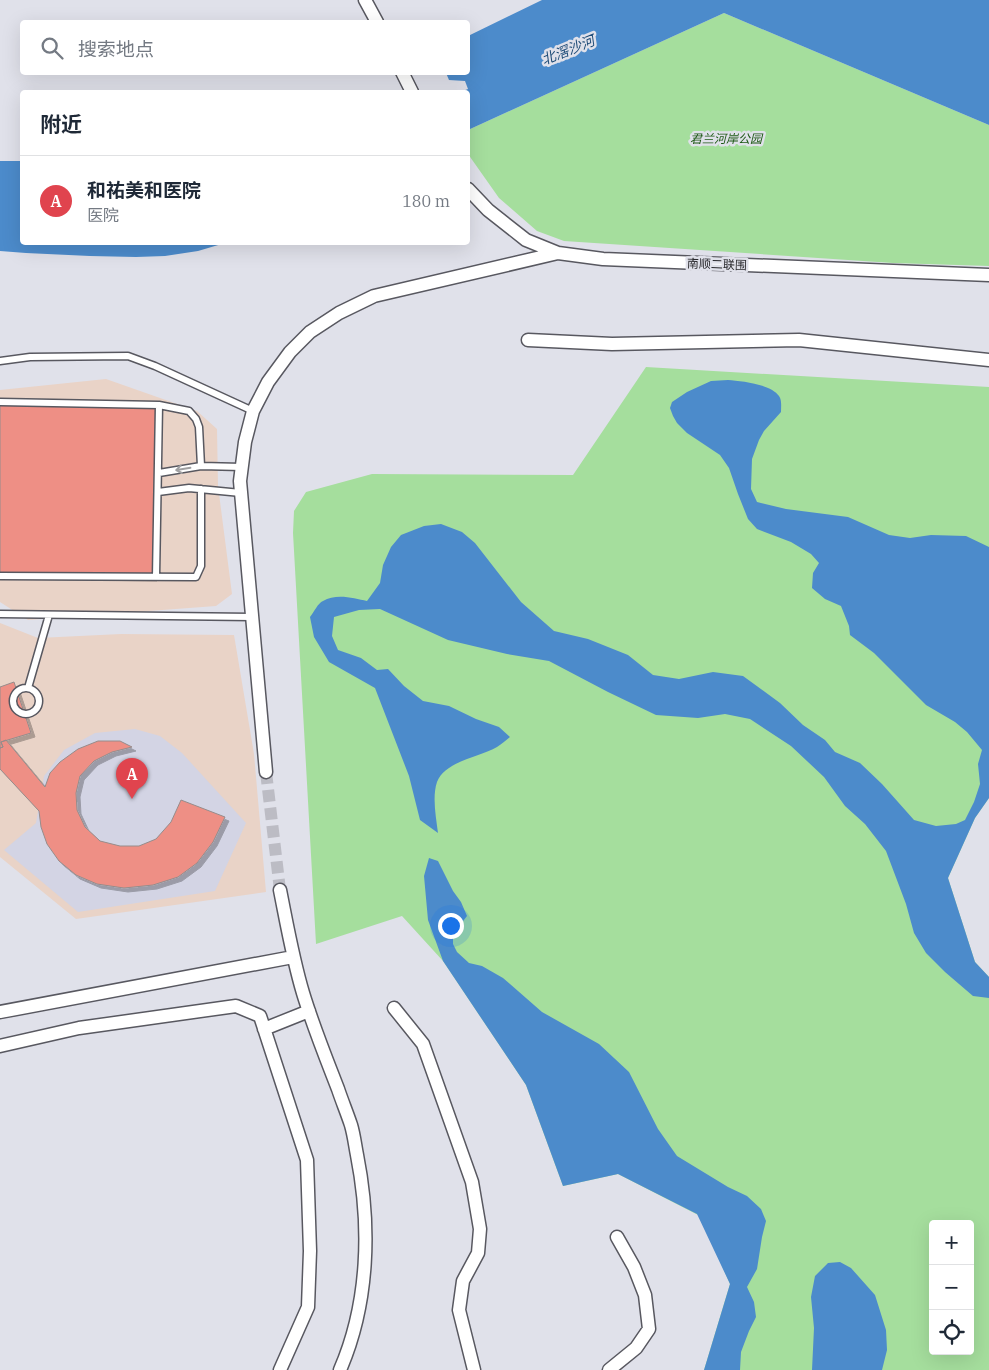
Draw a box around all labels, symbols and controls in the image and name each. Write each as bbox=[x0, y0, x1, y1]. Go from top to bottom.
search box bbox=[20, 20, 470, 75]
water label: 北滘沙河 bbox=[539, 30, 600, 69]
icon: search bbox=[38, 34, 66, 62]
text: 搜索地点 bbox=[78, 37, 154, 61]
text: 附近 bbox=[40, 110, 82, 138]
park label: 君兰河岸公园 bbox=[690, 131, 764, 146]
text: 和祐美和医院 bbox=[87, 178, 201, 202]
text: A bbox=[50, 191, 62, 211]
text: 180 m bbox=[402, 191, 450, 211]
text: 医院 bbox=[87, 205, 119, 225]
street label: 南顺二联围 bbox=[687, 255, 747, 273]
one-way arrow bbox=[175, 464, 191, 474]
pin: A bbox=[116, 758, 148, 799]
your location bbox=[438, 913, 464, 939]
map controls bbox=[929, 1220, 974, 1355]
button: + bbox=[929, 1220, 974, 1265]
button: − bbox=[929, 1265, 974, 1310]
button: locate bbox=[929, 1310, 974, 1355]

